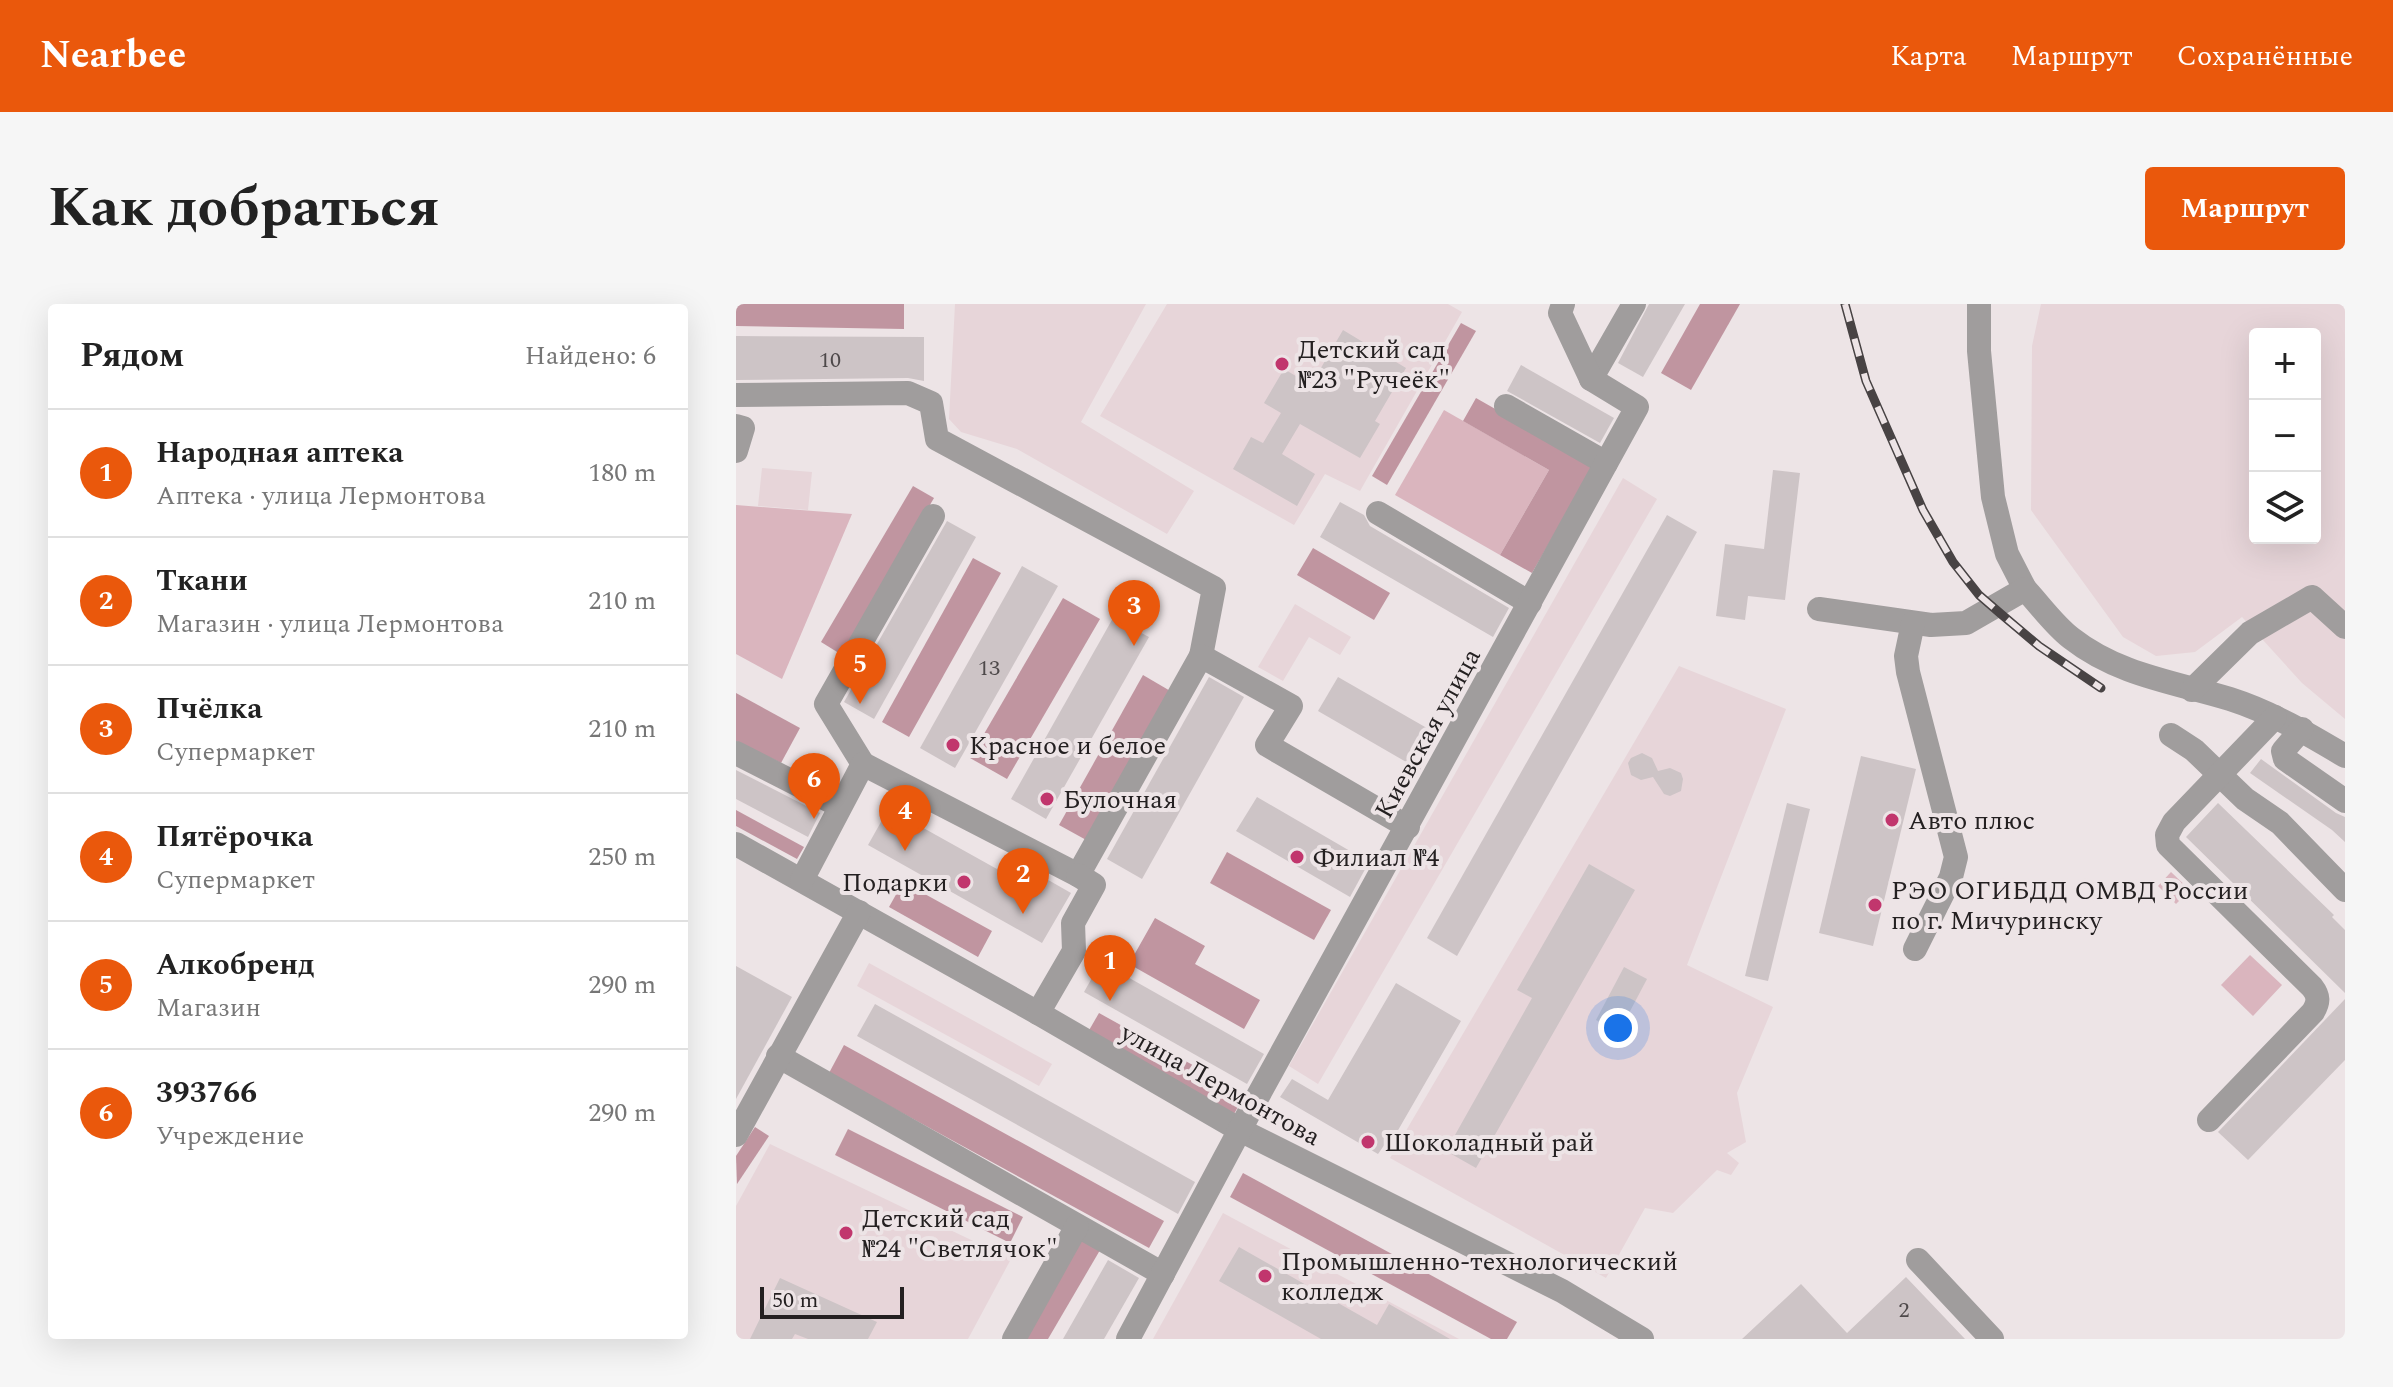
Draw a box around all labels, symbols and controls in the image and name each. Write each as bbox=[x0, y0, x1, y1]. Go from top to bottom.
text: Nearbee bbox=[40, 27, 186, 85]
text: Карта bbox=[1890, 35, 1967, 78]
text: Маршрут bbox=[2011, 35, 2133, 78]
text: Сохранённые bbox=[2177, 35, 2353, 78]
text: Как добраться bbox=[48, 166, 439, 251]
button: Маршрут bbox=[2145, 167, 2345, 250]
map controls bbox=[2249, 328, 2321, 544]
button: + bbox=[2249, 328, 2321, 400]
text: Рядом bbox=[80, 330, 184, 382]
place label: Детский сад №23 "Ручеёк" bbox=[1298, 330, 1450, 400]
text: Найдено: 6 bbox=[525, 336, 656, 376]
house number: 10 bbox=[819, 344, 841, 377]
marker: Детский сад №23 "Ручеёк" bbox=[1273, 355, 1291, 373]
button: − bbox=[2249, 400, 2321, 472]
text: Народная аптека bbox=[156, 430, 404, 476]
text: 1 bbox=[99, 453, 113, 493]
text: 180 m bbox=[588, 453, 656, 493]
button: layers bbox=[2249, 472, 2321, 544]
text: Аптека · улица Лермонтова bbox=[156, 476, 486, 516]
text: Ткани bbox=[156, 558, 248, 604]
pin: 3 bbox=[1108, 580, 1160, 646]
text: 2 bbox=[99, 581, 113, 621]
text: 210 m bbox=[588, 581, 656, 621]
text: Магазин · улица Лермонтова bbox=[156, 604, 504, 644]
pin: 5 bbox=[834, 638, 886, 704]
street label: Киевская улица bbox=[1364, 641, 1491, 826]
house number: 13 bbox=[978, 652, 1000, 685]
text: Пчёлка bbox=[156, 686, 263, 732]
text: 3 bbox=[99, 709, 113, 749]
text: 210 m bbox=[588, 709, 656, 749]
place label: Красное и белое bbox=[969, 726, 1166, 766]
text: Супермаркет bbox=[156, 732, 315, 772]
marker: Красное и белое bbox=[944, 736, 962, 754]
pin: 6 bbox=[788, 753, 840, 819]
place label: Булочная bbox=[1063, 780, 1177, 820]
pin: 4 bbox=[879, 785, 931, 851]
marker: Булочная bbox=[1038, 790, 1056, 808]
place label: Авто плюс bbox=[1908, 801, 2035, 841]
marker: Авто плюс bbox=[1883, 811, 1901, 829]
text: Пятёрочка bbox=[156, 814, 313, 860]
text: 4 bbox=[99, 837, 113, 877]
text: 250 m bbox=[588, 837, 656, 877]
place label: Филиал №4 bbox=[1313, 838, 1439, 878]
pin: 2 bbox=[997, 848, 1049, 914]
marker: Филиал №4 bbox=[1288, 848, 1306, 866]
text: Супермаркет bbox=[156, 860, 315, 900]
place label: Подарки bbox=[842, 863, 948, 903]
place label: РЭО ОГИБДД ОМВД России по г. Мичуринску bbox=[1891, 871, 2248, 941]
marker: Подарки bbox=[955, 873, 973, 891]
marker: РЭО ОГИБДД ОМВД России по г. Мичуринску bbox=[1866, 896, 1884, 914]
pin: 1 bbox=[1084, 935, 1136, 1001]
text: Алкобренд bbox=[156, 942, 314, 988]
text: 5 bbox=[99, 965, 113, 1005]
text: 290 m bbox=[588, 965, 656, 1005]
text: Магазин bbox=[156, 988, 261, 1028]
your location bbox=[1598, 1008, 1638, 1048]
street label: улица Лермонтова bbox=[1112, 1013, 1328, 1157]
text: 393766 bbox=[156, 1070, 257, 1116]
text: 6 bbox=[99, 1093, 113, 1133]
text: 290 m bbox=[588, 1093, 656, 1133]
text: Учреждение bbox=[156, 1116, 304, 1156]
place label: Шоколадный рай bbox=[1384, 1123, 1594, 1163]
marker: Шоколадный рай bbox=[1359, 1133, 1377, 1151]
place label: Детский сад №24 "Светлячок" bbox=[862, 1199, 1058, 1269]
marker: Детский сад №24 "Светлячок" bbox=[837, 1224, 855, 1242]
place label: Промышленно-технологический колледж bbox=[1281, 1242, 1678, 1312]
marker: Промышленно-технологический колледж bbox=[1256, 1267, 1274, 1285]
scale bar bbox=[760, 1283, 904, 1319]
text: 50 m bbox=[772, 1284, 818, 1317]
house number: 2 bbox=[1898, 1294, 1910, 1327]

